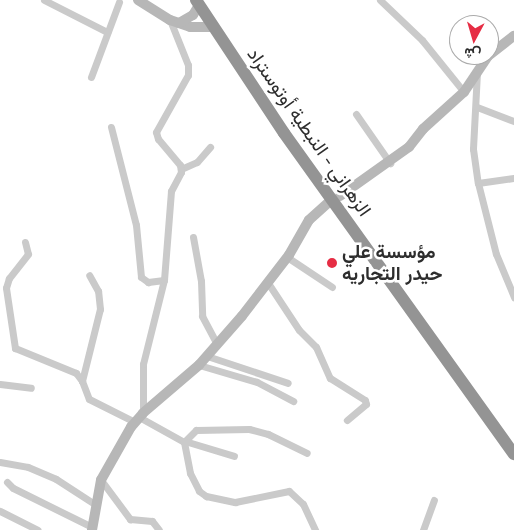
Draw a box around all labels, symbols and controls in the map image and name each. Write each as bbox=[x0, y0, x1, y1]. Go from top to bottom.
north arrow bbox=[449, 15, 499, 65]
street label: الزهراني - النبطية أوتوستراد bbox=[242, 43, 376, 221]
text: ش bbox=[463, 44, 482, 64]
place label: مؤسسة علي حيدر التجاريه bbox=[342, 241, 443, 285]
marker: مؤسسة علي حيدر التجاريه bbox=[326, 257, 338, 269]

